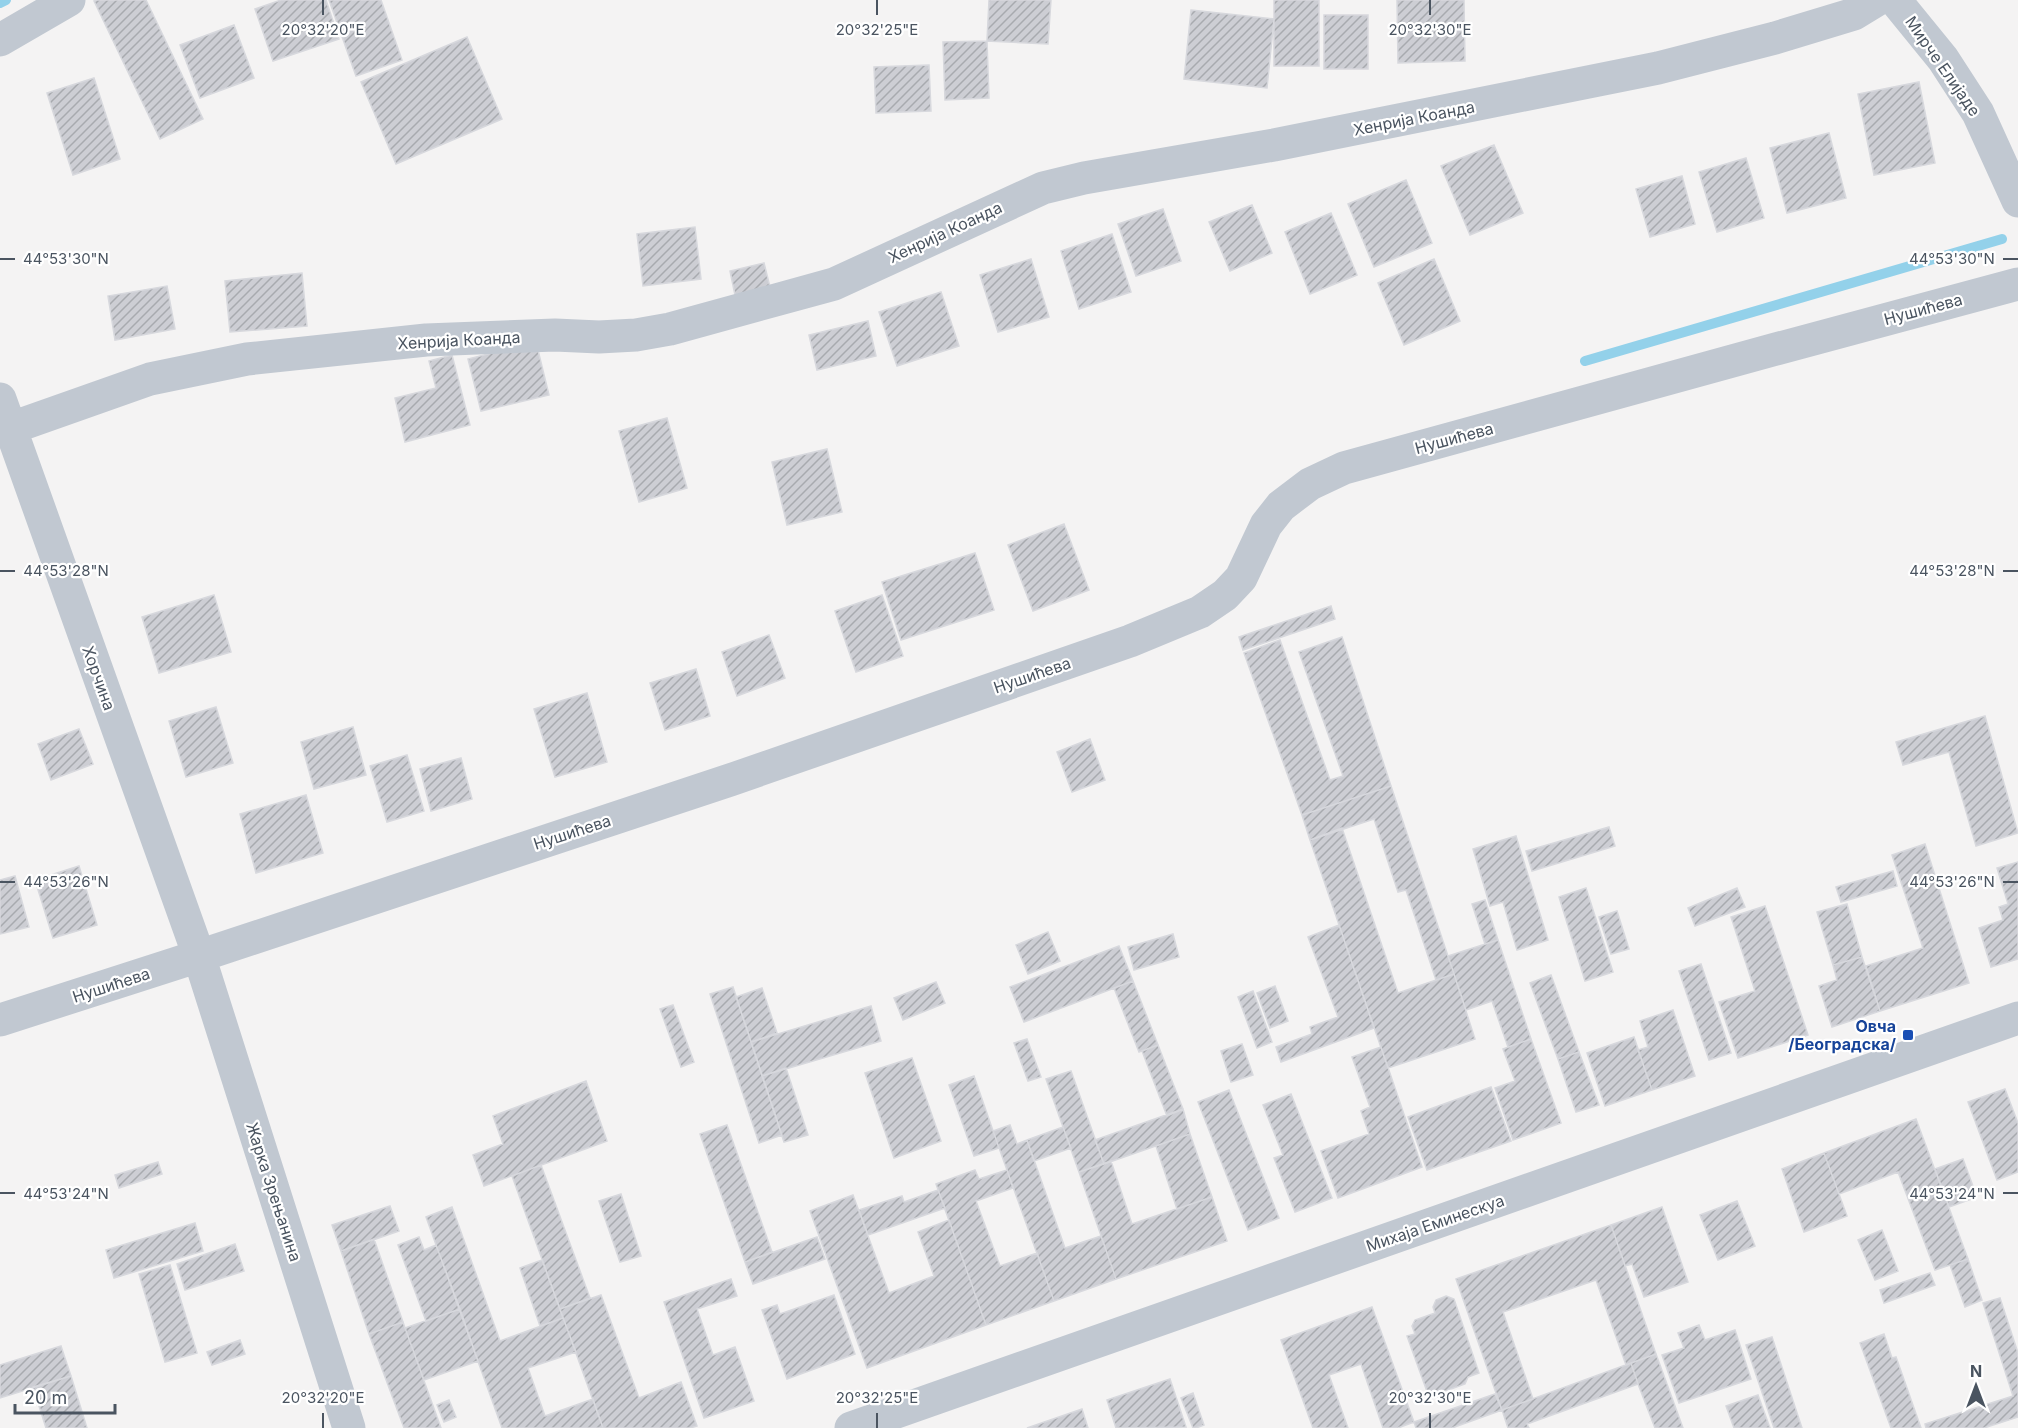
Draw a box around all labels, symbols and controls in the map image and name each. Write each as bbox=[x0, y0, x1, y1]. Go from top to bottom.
street label: Мирче Елијаде bbox=[1901, 12, 1985, 120]
text: 20°32'20"E bbox=[282, 20, 364, 39]
text: 20°32'25"E bbox=[836, 20, 918, 39]
text: 20°32'30"E bbox=[1388, 20, 1472, 39]
street label: Хенрија Коанда bbox=[1352, 96, 1476, 140]
street label: Хенрија Коанда bbox=[885, 197, 1005, 267]
text: 44°53'30"N bbox=[23, 249, 109, 268]
text: 44°53'30"N bbox=[1909, 249, 1995, 268]
street label: Нушићева bbox=[1882, 289, 1964, 329]
street label: Хенрија Коанда bbox=[397, 327, 521, 353]
street label: Нушићева bbox=[1413, 418, 1495, 458]
text: 44°53'28"N bbox=[23, 561, 109, 580]
text: 44°53'28"N bbox=[1909, 561, 1995, 580]
street label: Хорчина bbox=[78, 643, 120, 713]
street label: Нушићева bbox=[991, 652, 1073, 698]
street label: Нушићева bbox=[531, 810, 613, 854]
text: 44°53'26"N bbox=[23, 872, 109, 891]
text: 44°53'26"N bbox=[1909, 872, 1995, 891]
street label: Нушићева bbox=[70, 963, 152, 1007]
place label: Овча /Београдска/ bbox=[1788, 1016, 1896, 1054]
marker: Овча /Београдска/ bbox=[1901, 1028, 1915, 1042]
street label: Жарка Зрењанина bbox=[242, 1120, 306, 1264]
text: 44°53'24"N bbox=[23, 1184, 109, 1203]
text: 44°53'24"N bbox=[1909, 1184, 1995, 1203]
street label: Михаја Еминескуа bbox=[1363, 1190, 1507, 1256]
north arrow bbox=[1946, 1356, 2006, 1416]
text: N bbox=[1970, 1361, 1982, 1381]
scale bar bbox=[15, 1377, 116, 1415]
text: 20 m bbox=[24, 1387, 67, 1408]
text: 20°32'20"E bbox=[282, 1388, 364, 1407]
text: 20°32'25"E bbox=[836, 1388, 918, 1407]
text: 20°32'30"E bbox=[1388, 1388, 1472, 1407]

